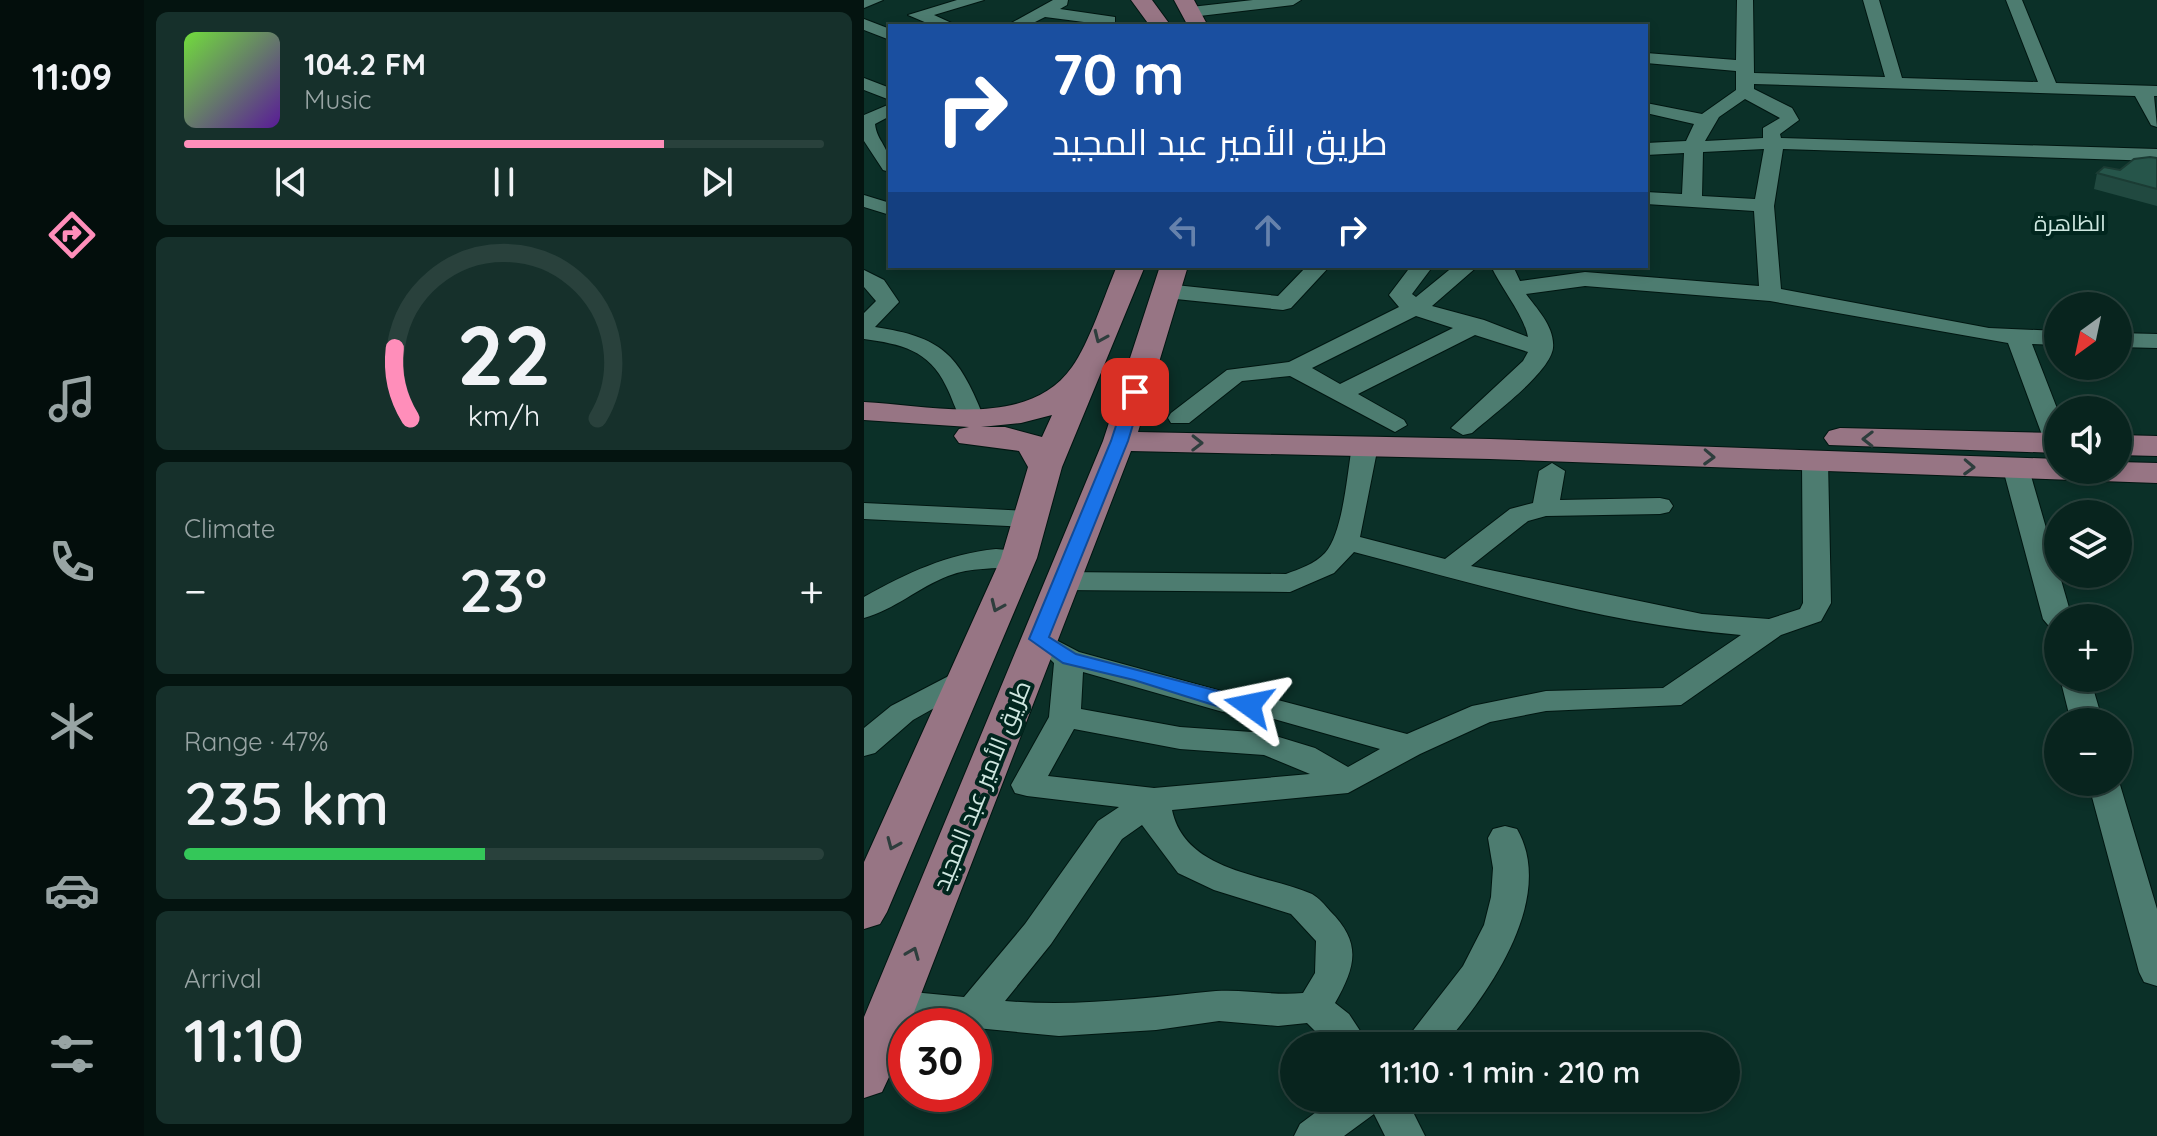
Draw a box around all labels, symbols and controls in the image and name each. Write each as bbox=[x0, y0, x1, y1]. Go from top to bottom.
text: 70 m bbox=[1052, 39, 1184, 109]
text: 104.2 FM bbox=[304, 45, 426, 83]
text: 11:09 bbox=[32, 54, 112, 99]
icon: right bbox=[920, 56, 1024, 160]
text: Music bbox=[304, 83, 372, 116]
text: طريق الأمير عبد المجيد bbox=[1052, 119, 1388, 164]
icon: previous bbox=[269, 160, 313, 204]
icon: pause bbox=[482, 160, 526, 204]
icon: next bbox=[695, 160, 739, 204]
icon: directions bbox=[44, 207, 100, 263]
icon: left bbox=[1162, 208, 1206, 252]
icon: ahead bbox=[1246, 208, 1290, 252]
icon: right bbox=[1330, 208, 1374, 252]
district label: الظاهرة bbox=[2034, 209, 2106, 237]
north arrow bbox=[2044, 292, 2132, 380]
map controls bbox=[2044, 292, 2132, 796]
text: 22 bbox=[457, 302, 551, 406]
one-way arrow bbox=[1093, 329, 1109, 344]
pin bbox=[1101, 358, 1169, 426]
icon: arrive bbox=[1113, 370, 1157, 414]
icon: music bbox=[44, 371, 100, 427]
button: sound bbox=[2044, 396, 2132, 484]
text: km/h bbox=[468, 397, 540, 433]
one-way arrow bbox=[1861, 430, 1874, 447]
one-way arrow bbox=[1191, 434, 1204, 451]
one-way arrow bbox=[1703, 449, 1716, 466]
one-way arrow bbox=[1963, 459, 1976, 476]
button: layers bbox=[2044, 500, 2132, 588]
text: Climate bbox=[184, 512, 275, 545]
icon: phone bbox=[44, 534, 100, 590]
text: 23° bbox=[459, 552, 547, 627]
text: − bbox=[184, 563, 207, 618]
text: + bbox=[799, 563, 824, 618]
one-way arrow bbox=[991, 598, 1007, 612]
button: + bbox=[2044, 604, 2132, 692]
position arrow bbox=[1207, 663, 1291, 747]
street label: طريق الأمير عبد المجيد bbox=[925, 676, 1038, 895]
icon: climate bbox=[44, 698, 100, 754]
button: − bbox=[2044, 708, 2132, 796]
text: Range · 47% bbox=[184, 725, 328, 758]
text: 235 km bbox=[184, 765, 389, 840]
one-way arrow bbox=[886, 836, 902, 850]
icon: car bbox=[44, 862, 100, 918]
one-way arrow bbox=[903, 947, 920, 961]
text: Arrival bbox=[184, 962, 262, 995]
text: 11:10 bbox=[184, 1002, 304, 1077]
speed limit sign: 30 bbox=[888, 1008, 992, 1112]
icon: filters bbox=[44, 1026, 100, 1082]
text: 11:10 · 1 min · 210 m bbox=[1380, 1053, 1640, 1091]

